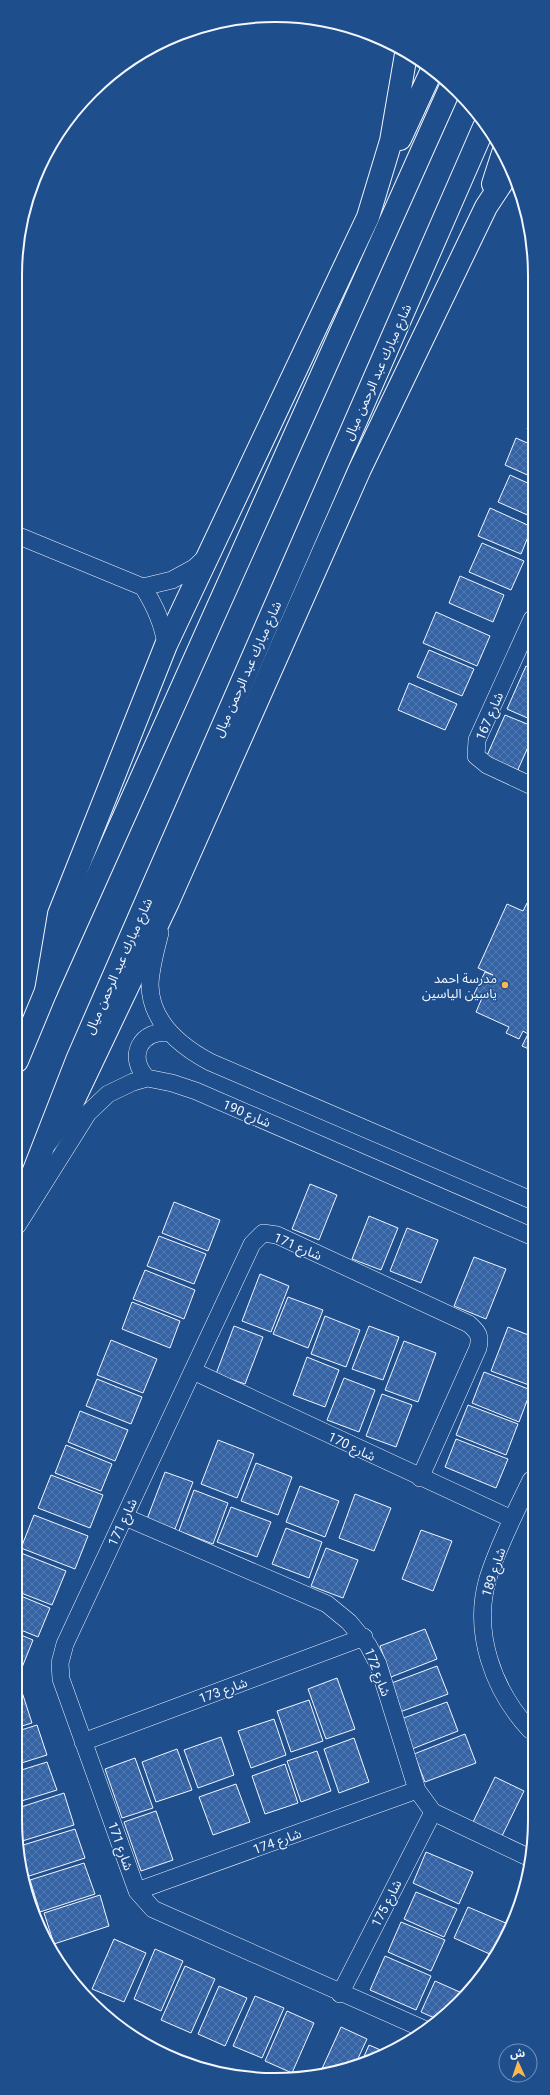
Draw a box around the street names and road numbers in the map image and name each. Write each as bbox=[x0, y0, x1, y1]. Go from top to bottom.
street label: شارع مبارك عبد الرحمن ميال bbox=[341, 302, 417, 444]
street label: شارع مبارك عبد الرحمن ميال bbox=[211, 599, 287, 741]
street label: شارع 167 bbox=[473, 690, 509, 744]
street label: شارع مبارك عبد الرحمن ميال bbox=[82, 896, 158, 1038]
street label: شارع 190 bbox=[219, 1097, 273, 1133]
street label: شارع 171 bbox=[270, 1230, 324, 1266]
street label: شارع 170 bbox=[324, 1429, 378, 1467]
street label: شارع 171 bbox=[105, 1496, 143, 1550]
street label: شارع 189 bbox=[479, 1546, 511, 1599]
street label: شارع 172 bbox=[359, 1646, 394, 1700]
street label: شارع 173 bbox=[197, 1675, 250, 1709]
street label: شارع 171 bbox=[102, 1820, 136, 1873]
street label: شارع 174 bbox=[251, 1826, 304, 1860]
street label: شارع 175 bbox=[368, 1877, 407, 1930]

